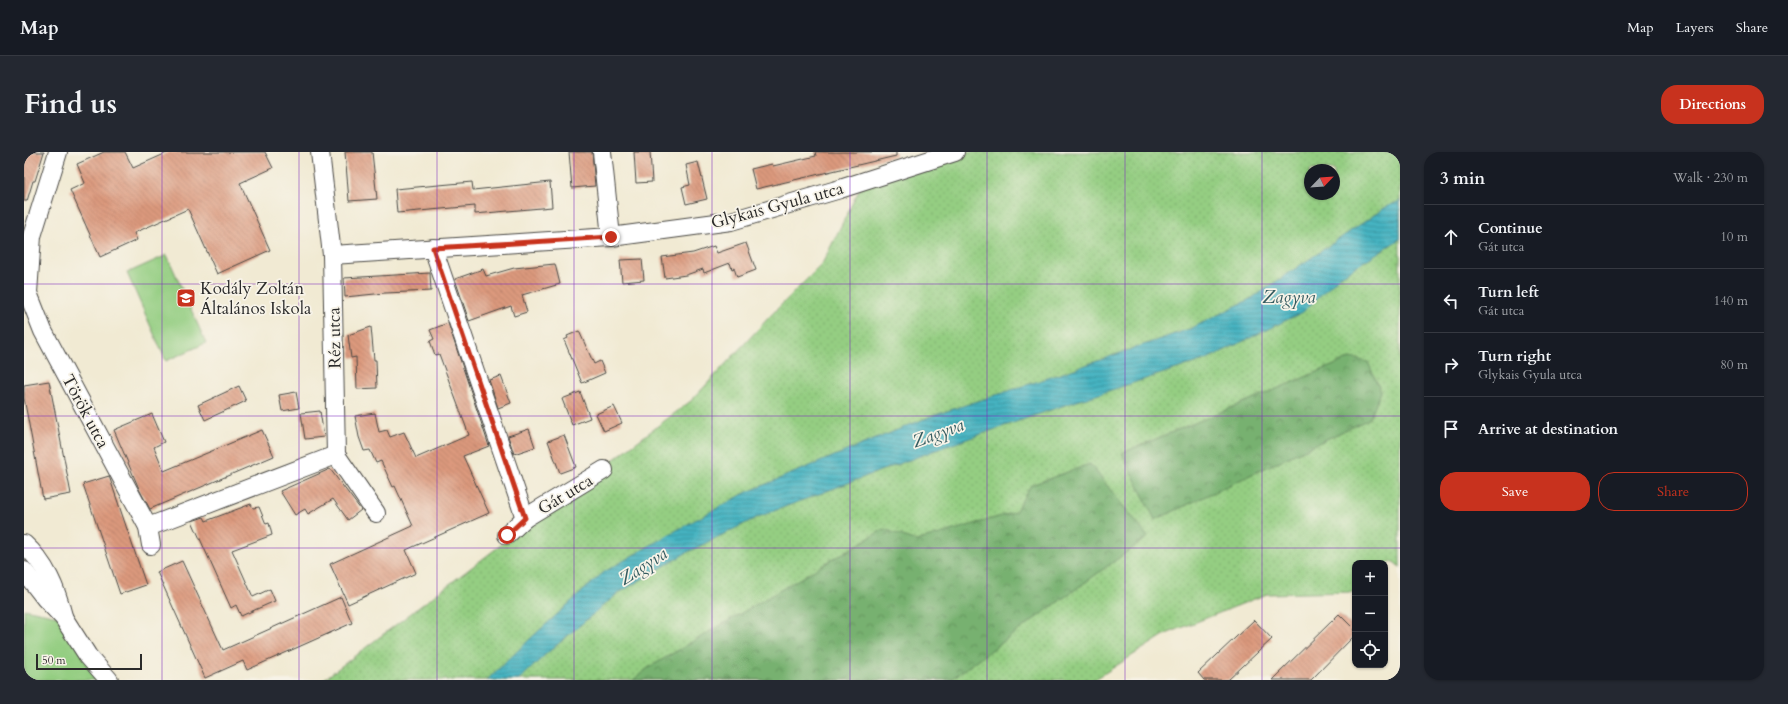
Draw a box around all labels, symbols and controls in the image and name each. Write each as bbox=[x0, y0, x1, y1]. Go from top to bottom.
text: Map bbox=[20, 15, 59, 41]
text: Map bbox=[1627, 18, 1654, 37]
text: Layers bbox=[1676, 18, 1714, 37]
text: Share bbox=[1736, 18, 1768, 37]
text: Find us bbox=[24, 85, 117, 123]
button: Directions bbox=[1661, 85, 1764, 124]
north arrow bbox=[1304, 164, 1340, 200]
text: 3 min bbox=[1440, 167, 1485, 190]
text: Walk · 230 m bbox=[1673, 169, 1748, 187]
street label: Glykais Gyula utca bbox=[708, 177, 846, 234]
text: Continue bbox=[1478, 218, 1543, 238]
icon: ahead bbox=[1440, 226, 1462, 248]
route end bbox=[602, 228, 620, 246]
text: 10 m bbox=[1720, 228, 1748, 246]
text: Gát utca bbox=[1478, 238, 1524, 256]
place label: Kodály Zoltán Általános Iskola bbox=[200, 277, 312, 320]
text: Turn left bbox=[1478, 282, 1539, 302]
water label: Zagyva bbox=[1262, 285, 1316, 310]
school or university icon: Kodály Zoltán Általános Iskola bbox=[175, 287, 197, 309]
icon: left bbox=[1440, 290, 1462, 312]
text: 140 m bbox=[1714, 292, 1748, 310]
text: Gát utca bbox=[1478, 302, 1524, 320]
street label: Réz utca bbox=[322, 306, 347, 369]
text: Turn right bbox=[1478, 346, 1551, 366]
icon: right bbox=[1440, 354, 1462, 376]
text: 80 m bbox=[1720, 356, 1748, 374]
text: Glykais Gyula utca bbox=[1478, 366, 1582, 384]
street label: Török utca bbox=[57, 370, 115, 453]
water label: Zagyva bbox=[909, 413, 967, 454]
icon: arrive bbox=[1440, 418, 1462, 440]
text: Arrive at destination bbox=[1478, 419, 1618, 439]
street label: Gát utca bbox=[533, 469, 598, 520]
button: Save bbox=[1440, 472, 1590, 511]
button: Share bbox=[1598, 472, 1748, 511]
route start bbox=[498, 526, 516, 544]
water label: Zagyva bbox=[614, 541, 672, 591]
map controls bbox=[1352, 560, 1388, 668]
button: + bbox=[1352, 560, 1388, 596]
button: − bbox=[1352, 596, 1388, 632]
button: locate bbox=[1352, 632, 1388, 668]
scale bar bbox=[36, 652, 142, 671]
text: 50 m bbox=[42, 653, 66, 668]

